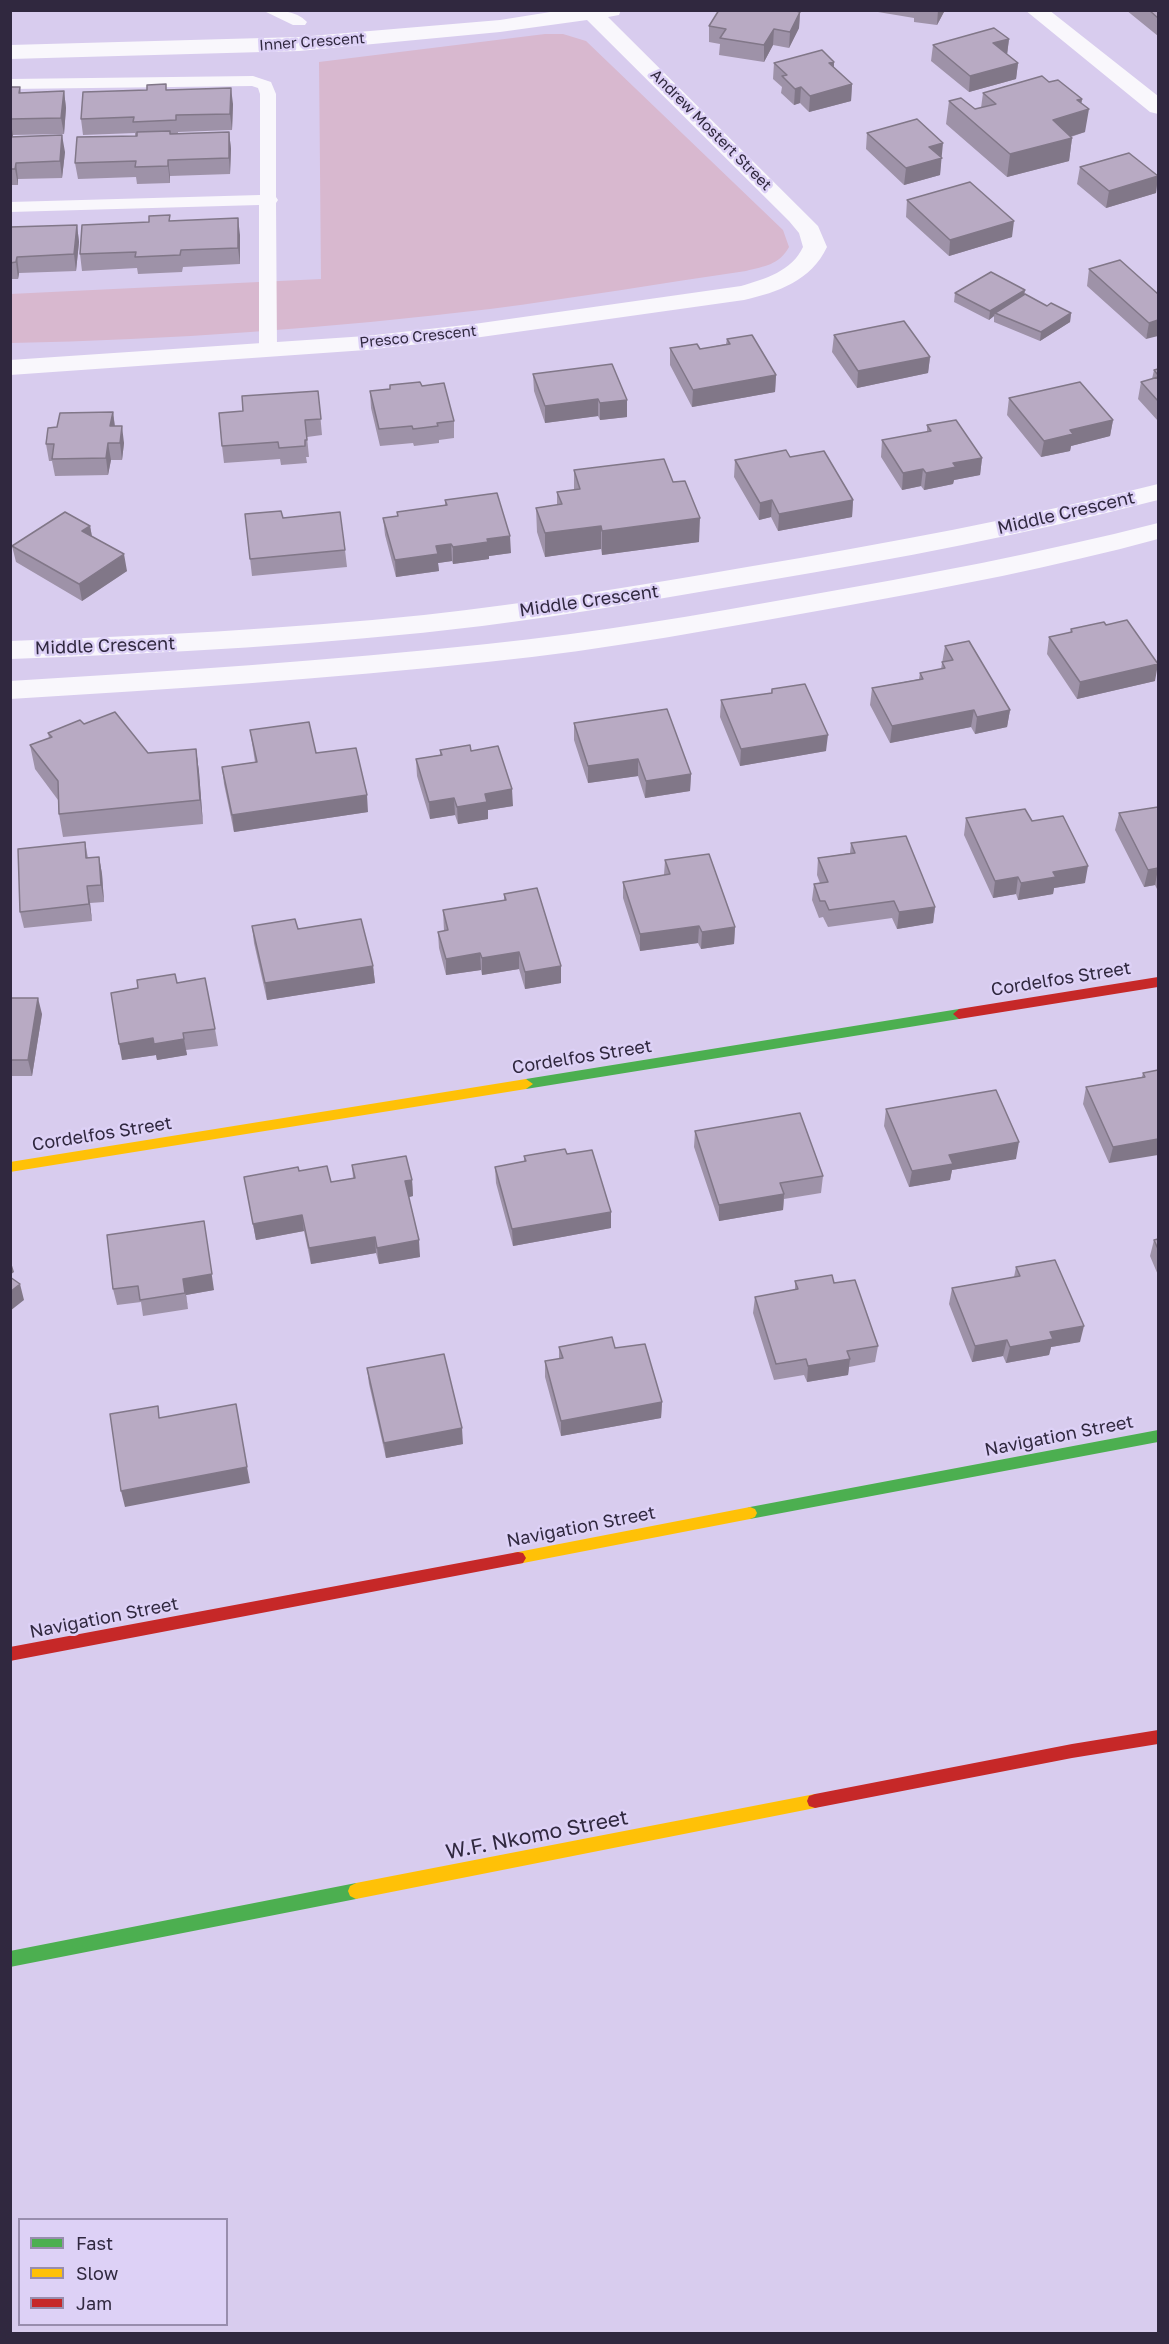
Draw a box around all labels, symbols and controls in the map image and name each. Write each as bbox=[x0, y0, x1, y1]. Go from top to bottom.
street label: Inner Crescent bbox=[259, 29, 365, 55]
street label: Andrew Mostert Street bbox=[647, 66, 775, 194]
street label: Presco Crescent bbox=[359, 322, 477, 352]
street label: Middle Crescent bbox=[995, 487, 1137, 539]
street label: Middle Crescent bbox=[518, 581, 660, 621]
street label: Middle Crescent bbox=[34, 633, 176, 659]
street label: Cordelfos Street bbox=[990, 957, 1132, 1001]
street label: Cordelfos Street bbox=[511, 1035, 653, 1079]
street label: Cordelfos Street bbox=[31, 1112, 173, 1156]
street label: Navigation Street bbox=[983, 1411, 1135, 1461]
street label: Navigation Street bbox=[505, 1502, 657, 1552]
street label: Navigation Street bbox=[28, 1593, 180, 1643]
street label: W.F. Nkomo Street bbox=[444, 1805, 630, 1865]
legend bbox=[18, 2218, 228, 2326]
text: Fast bbox=[76, 2232, 113, 2254]
text: Slow bbox=[76, 2262, 118, 2284]
text: Jam bbox=[76, 2292, 112, 2314]

